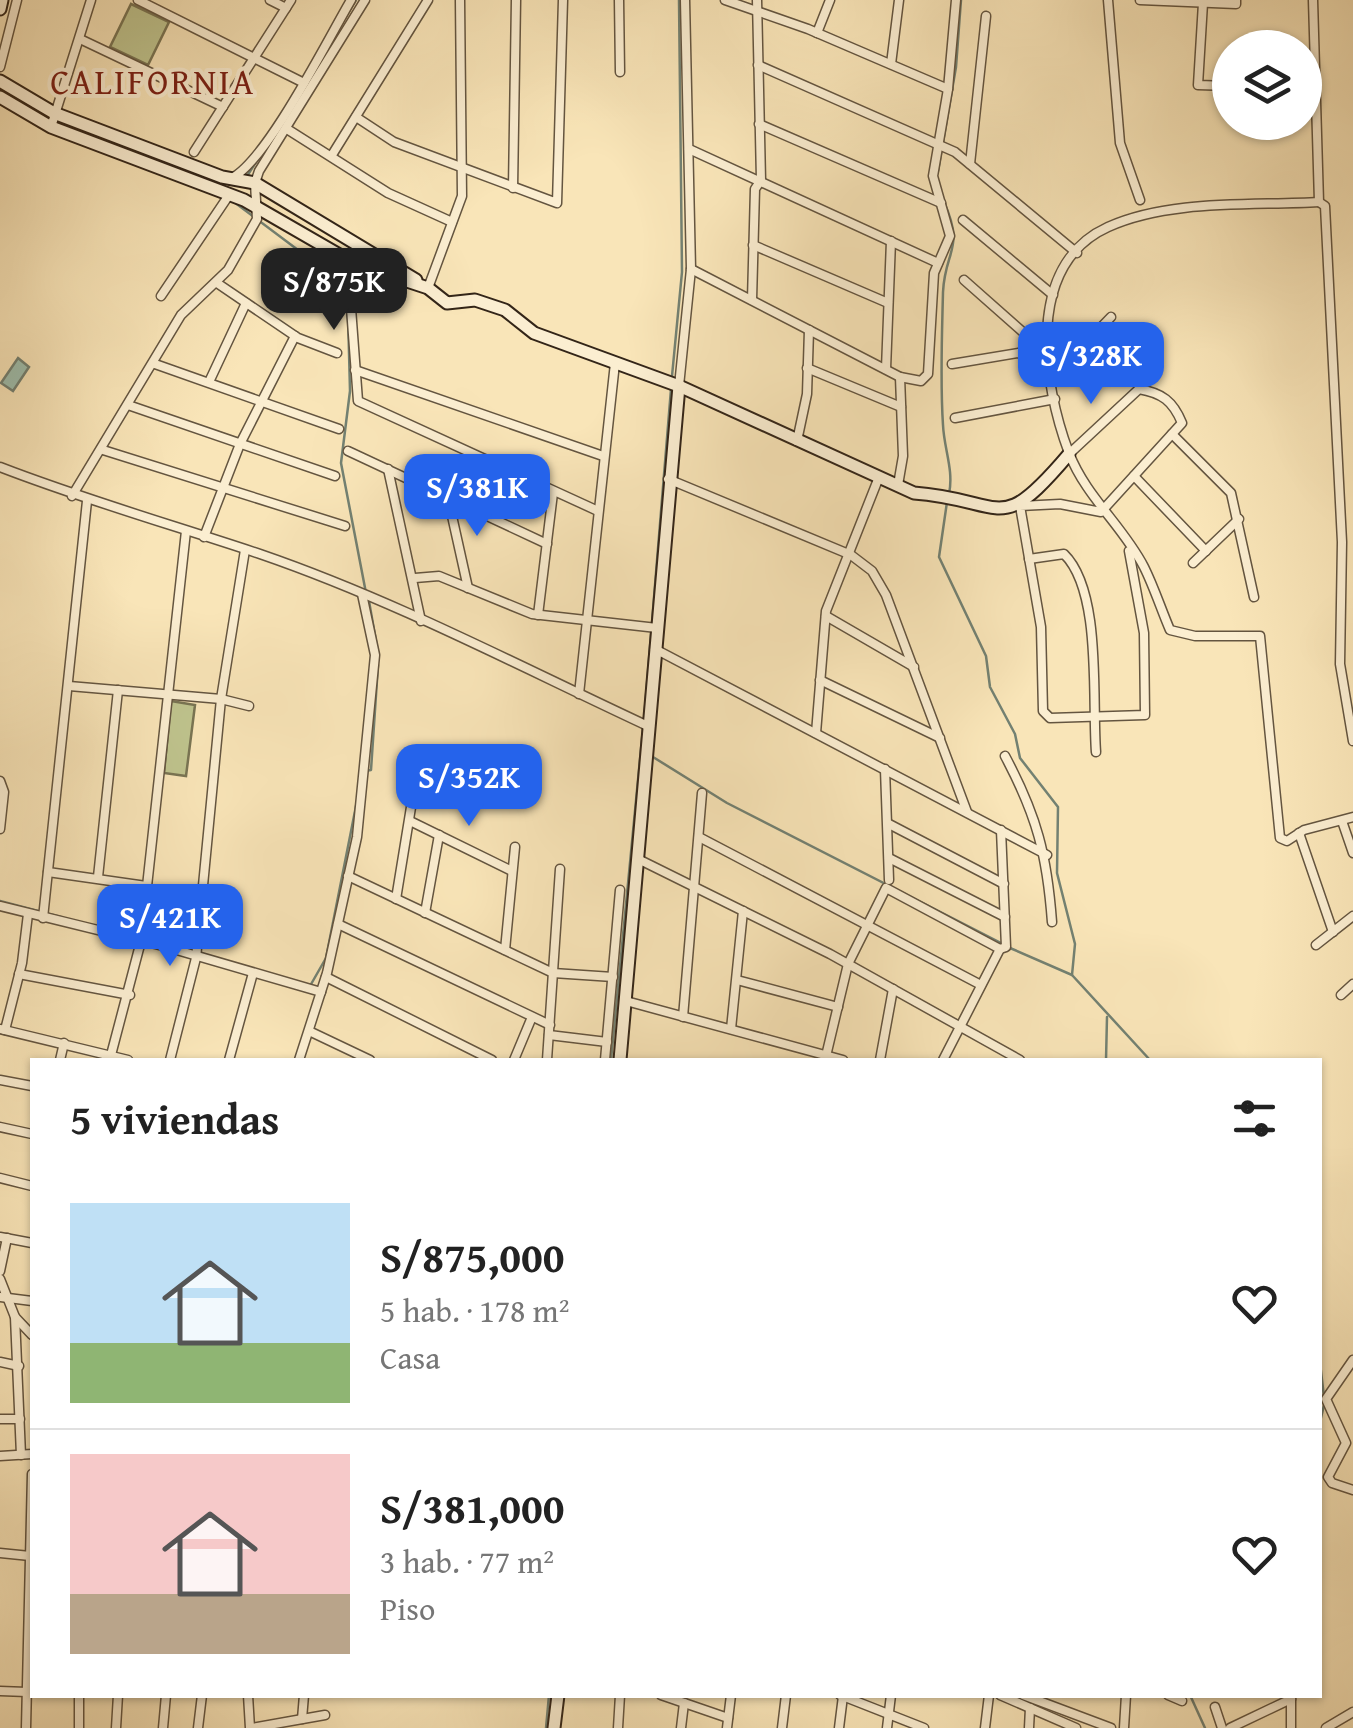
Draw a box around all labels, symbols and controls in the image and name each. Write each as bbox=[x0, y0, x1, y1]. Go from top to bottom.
map controls bbox=[1212, 30, 1322, 140]
button: layers bbox=[1212, 30, 1322, 140]
district label: CALIFORNIA bbox=[50, 56, 256, 107]
pin: S/875K bbox=[253, 248, 415, 333]
text: S/875K bbox=[283, 257, 385, 304]
pin: S/328K bbox=[1010, 322, 1172, 407]
text: S/328K bbox=[1040, 331, 1142, 378]
pin: S/381K bbox=[396, 454, 558, 539]
text: S/381K bbox=[426, 463, 528, 510]
pin: S/352K bbox=[388, 744, 550, 829]
text: S/352K bbox=[418, 753, 520, 800]
pin: S/421K bbox=[89, 884, 251, 969]
text: S/421K bbox=[119, 893, 221, 940]
text: 5 viviendas bbox=[70, 1088, 279, 1149]
icon: filters bbox=[1227, 1091, 1282, 1146]
text: S/875,000 bbox=[380, 1226, 565, 1287]
icon: home bbox=[150, 1243, 270, 1363]
icon: heart bbox=[1227, 1276, 1282, 1331]
text: 5 hab. · 178 m² bbox=[380, 1287, 569, 1334]
text: Casa bbox=[380, 1334, 440, 1381]
text: S/381,000 bbox=[380, 1477, 565, 1538]
icon: home bbox=[150, 1494, 270, 1614]
icon: heart bbox=[1227, 1527, 1282, 1582]
text: 3 hab. · 77 m² bbox=[380, 1538, 554, 1585]
text: Piso bbox=[380, 1585, 435, 1632]

